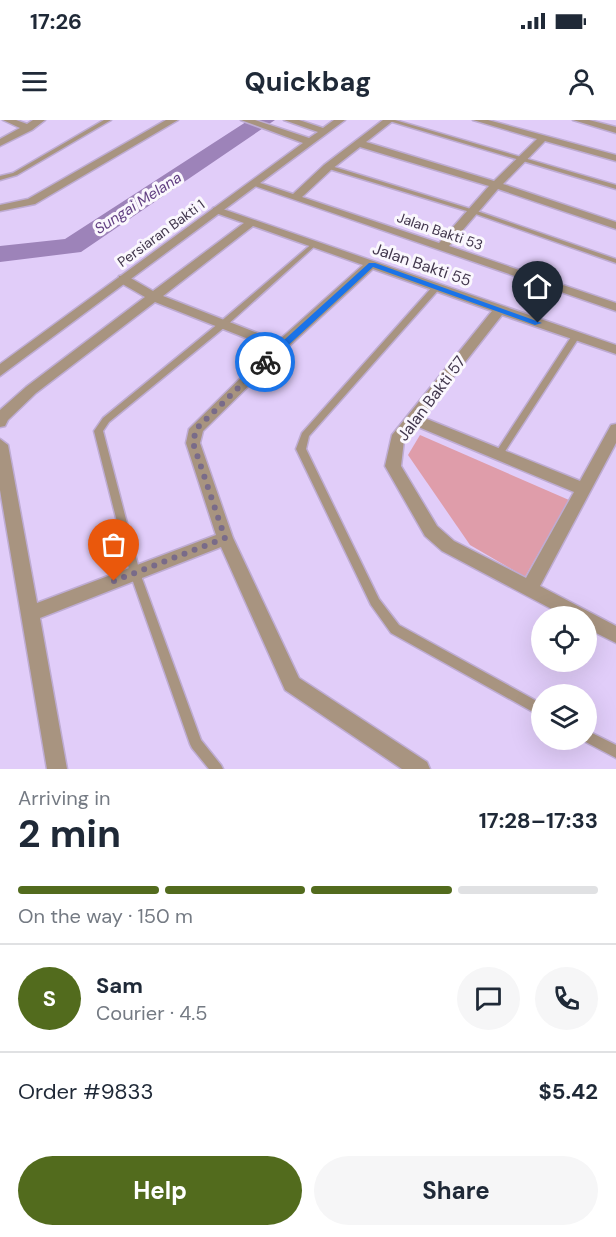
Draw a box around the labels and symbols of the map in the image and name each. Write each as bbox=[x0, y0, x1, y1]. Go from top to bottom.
water label: Sungai Melana bbox=[91, 167, 185, 239]
street label: Persiaran Bakti 1 bbox=[114, 195, 208, 271]
street label: Jalan Bakti 53 bbox=[395, 208, 485, 254]
street label: Jalan Bakti 55 bbox=[370, 238, 474, 291]
pin bbox=[512, 261, 563, 323]
courier bbox=[235, 332, 295, 392]
street label: Jalan Bakti 57 bbox=[393, 352, 470, 445]
pin bbox=[88, 519, 139, 581]

